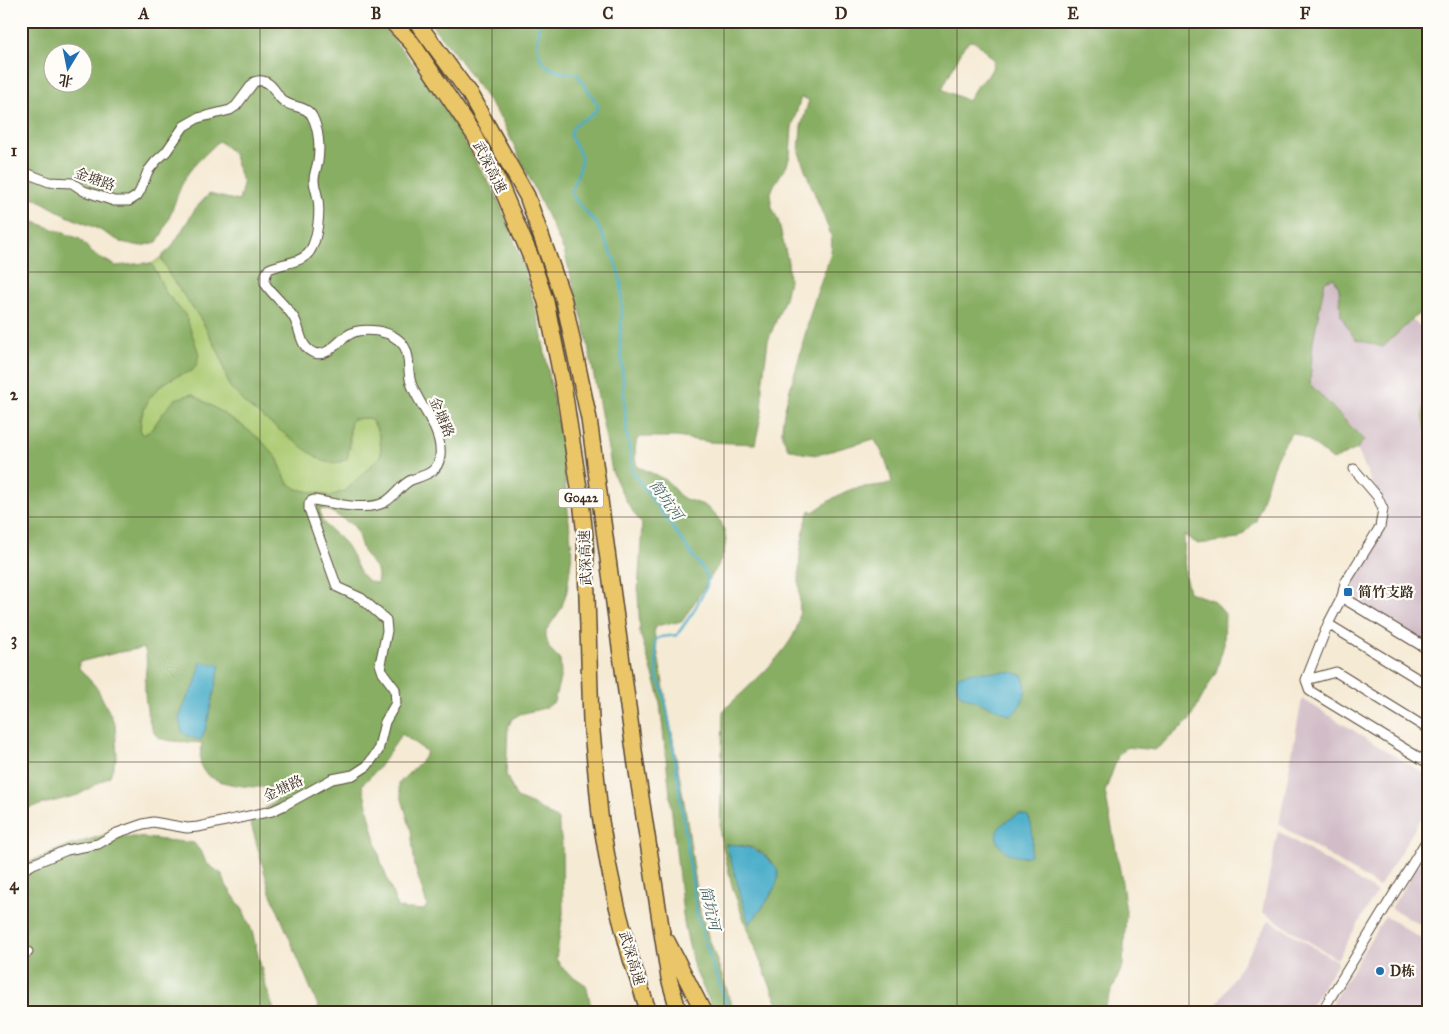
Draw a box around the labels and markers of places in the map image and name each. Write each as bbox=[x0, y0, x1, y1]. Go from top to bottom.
place label: 简竹支路 bbox=[1358, 584, 1414, 601]
marker: 简竹支路 bbox=[1342, 586, 1354, 598]
place label: D栋 bbox=[1390, 963, 1415, 980]
marker: D栋 bbox=[1374, 965, 1386, 977]

